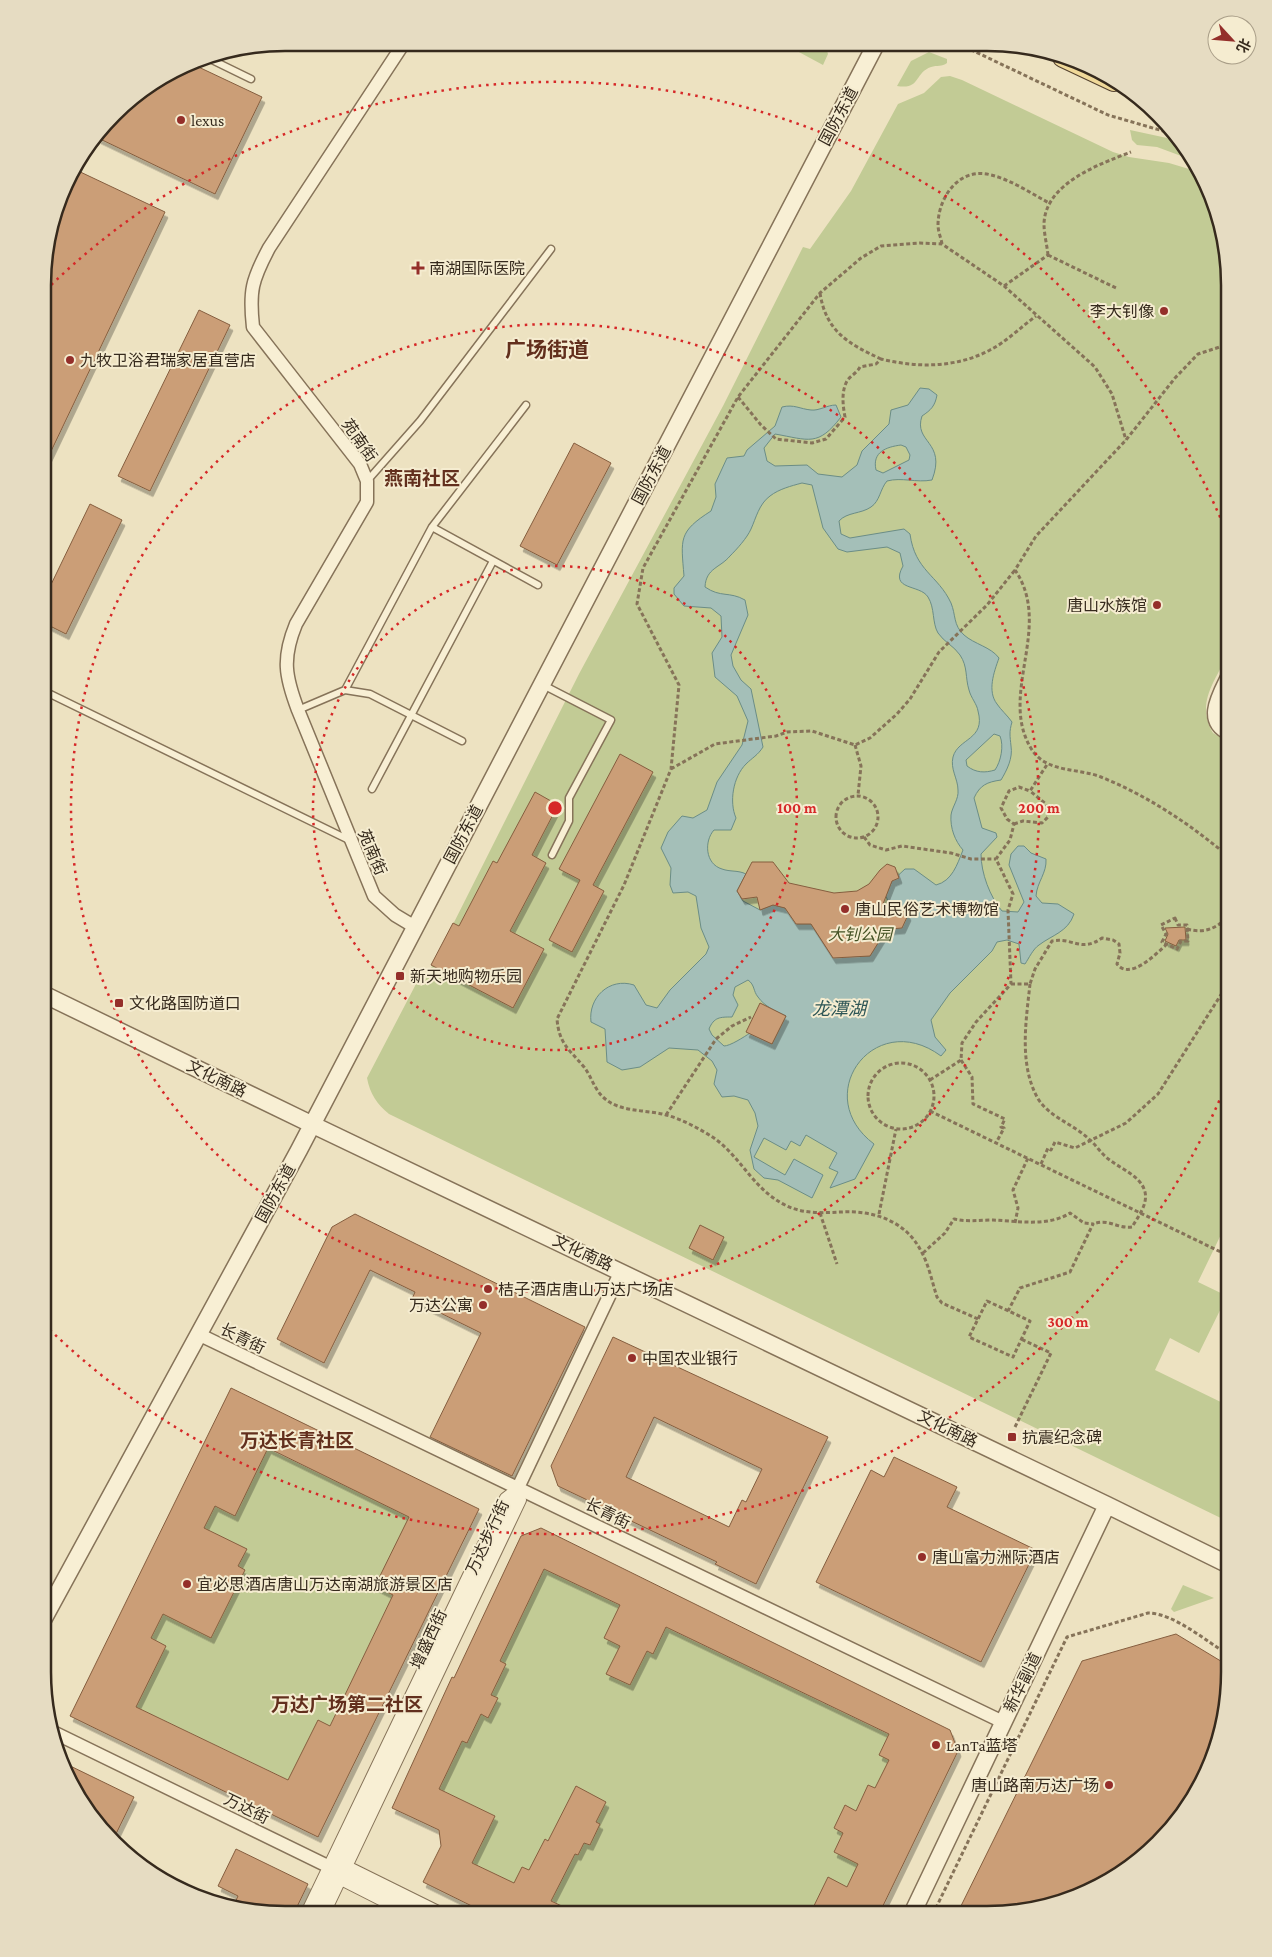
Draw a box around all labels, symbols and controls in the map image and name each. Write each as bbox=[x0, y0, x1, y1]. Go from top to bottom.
north arrow bbox=[1207, 15, 1257, 65]
text: 北 bbox=[1233, 36, 1254, 55]
street label: 国防东道 bbox=[816, 84, 861, 148]
place label: lexus bbox=[191, 112, 224, 129]
marker: lexus bbox=[175, 114, 187, 126]
place label: 南湖国际医院 bbox=[429, 260, 525, 277]
marker: 南湖国际医院 bbox=[411, 261, 425, 275]
place label: 李大钊像 bbox=[1090, 303, 1154, 320]
marker: 李大钊像 bbox=[1158, 305, 1170, 317]
district label: 广场街道 bbox=[505, 338, 589, 362]
place label: 九牧卫浴君瑞家居直营店 bbox=[80, 352, 256, 369]
marker: 九牧卫浴君瑞家居直营店 bbox=[64, 354, 76, 366]
street label: 苑南街 bbox=[339, 416, 380, 465]
street label: 国防东道 bbox=[629, 443, 674, 507]
district label: 燕南社区 bbox=[384, 468, 460, 489]
place label: 唐山水族馆 bbox=[1067, 597, 1147, 614]
marker: 唐山水族馆 bbox=[1151, 599, 1163, 611]
centre of rings bbox=[546, 799, 564, 817]
text: 100 m bbox=[777, 800, 817, 816]
text: 200 m bbox=[1018, 800, 1060, 816]
street label: 国防东道 bbox=[441, 802, 486, 866]
street label: 苑南街 bbox=[355, 827, 390, 878]
place label: 唐山民俗艺术博物馆 bbox=[855, 901, 999, 918]
marker: 唐山民俗艺术博物馆 bbox=[839, 903, 851, 915]
park label: 大钊公园 bbox=[828, 926, 894, 943]
place label: 新天地购物乐园 bbox=[410, 968, 522, 985]
marker: 新天地购物乐园 bbox=[394, 970, 406, 982]
place label: 文化路国防道口 bbox=[129, 995, 241, 1012]
marker: 文化路国防道口 bbox=[113, 997, 125, 1009]
water label: 龙潭湖 bbox=[812, 999, 869, 1019]
street label: 文化南路 bbox=[184, 1057, 249, 1100]
street label: 国防东道 bbox=[252, 1161, 298, 1225]
street label: 文化南路 bbox=[550, 1231, 615, 1274]
place label: 桔子酒店唐山万达广场店 bbox=[498, 1281, 674, 1298]
marker: 桔子酒店唐山万达广场店 bbox=[482, 1283, 494, 1295]
place label: 万达公寓 bbox=[409, 1297, 473, 1314]
marker: 万达公寓 bbox=[477, 1299, 489, 1311]
text: 300 m bbox=[1047, 1314, 1089, 1330]
street label: 长青街 bbox=[217, 1320, 268, 1357]
place label: 中国农业银行 bbox=[642, 1350, 738, 1367]
marker: 中国农业银行 bbox=[626, 1352, 638, 1364]
street label: 文化南路 bbox=[915, 1407, 980, 1450]
place label: 抗震纪念碑 bbox=[1022, 1429, 1102, 1446]
district label: 万达长青社区 bbox=[240, 1430, 354, 1451]
marker: 抗震纪念碑 bbox=[1006, 1431, 1018, 1443]
street label: 长青街 bbox=[582, 1495, 633, 1532]
street label: 万达步行街 bbox=[463, 1497, 512, 1577]
place label: 唐山富力洲际酒店 bbox=[932, 1549, 1060, 1566]
marker: 唐山富力洲际酒店 bbox=[916, 1551, 928, 1563]
place label: 宜必思酒店唐山万达南湖旅游景区店 bbox=[197, 1576, 453, 1593]
marker: 宜必思酒店唐山万达南湖旅游景区店 bbox=[181, 1578, 193, 1590]
street label: 增盛西街 bbox=[407, 1607, 450, 1672]
street label: 新华副道 bbox=[1001, 1650, 1044, 1715]
district label: 万达广场第二社区 bbox=[271, 1694, 423, 1715]
place label: LanTa蓝塔 bbox=[946, 1737, 1018, 1754]
marker: LanTa蓝塔 bbox=[930, 1739, 942, 1751]
place label: 唐山路南万达广场 bbox=[971, 1777, 1099, 1794]
marker: 唐山路南万达广场 bbox=[1103, 1779, 1115, 1791]
street label: 万达街 bbox=[221, 1790, 272, 1827]

